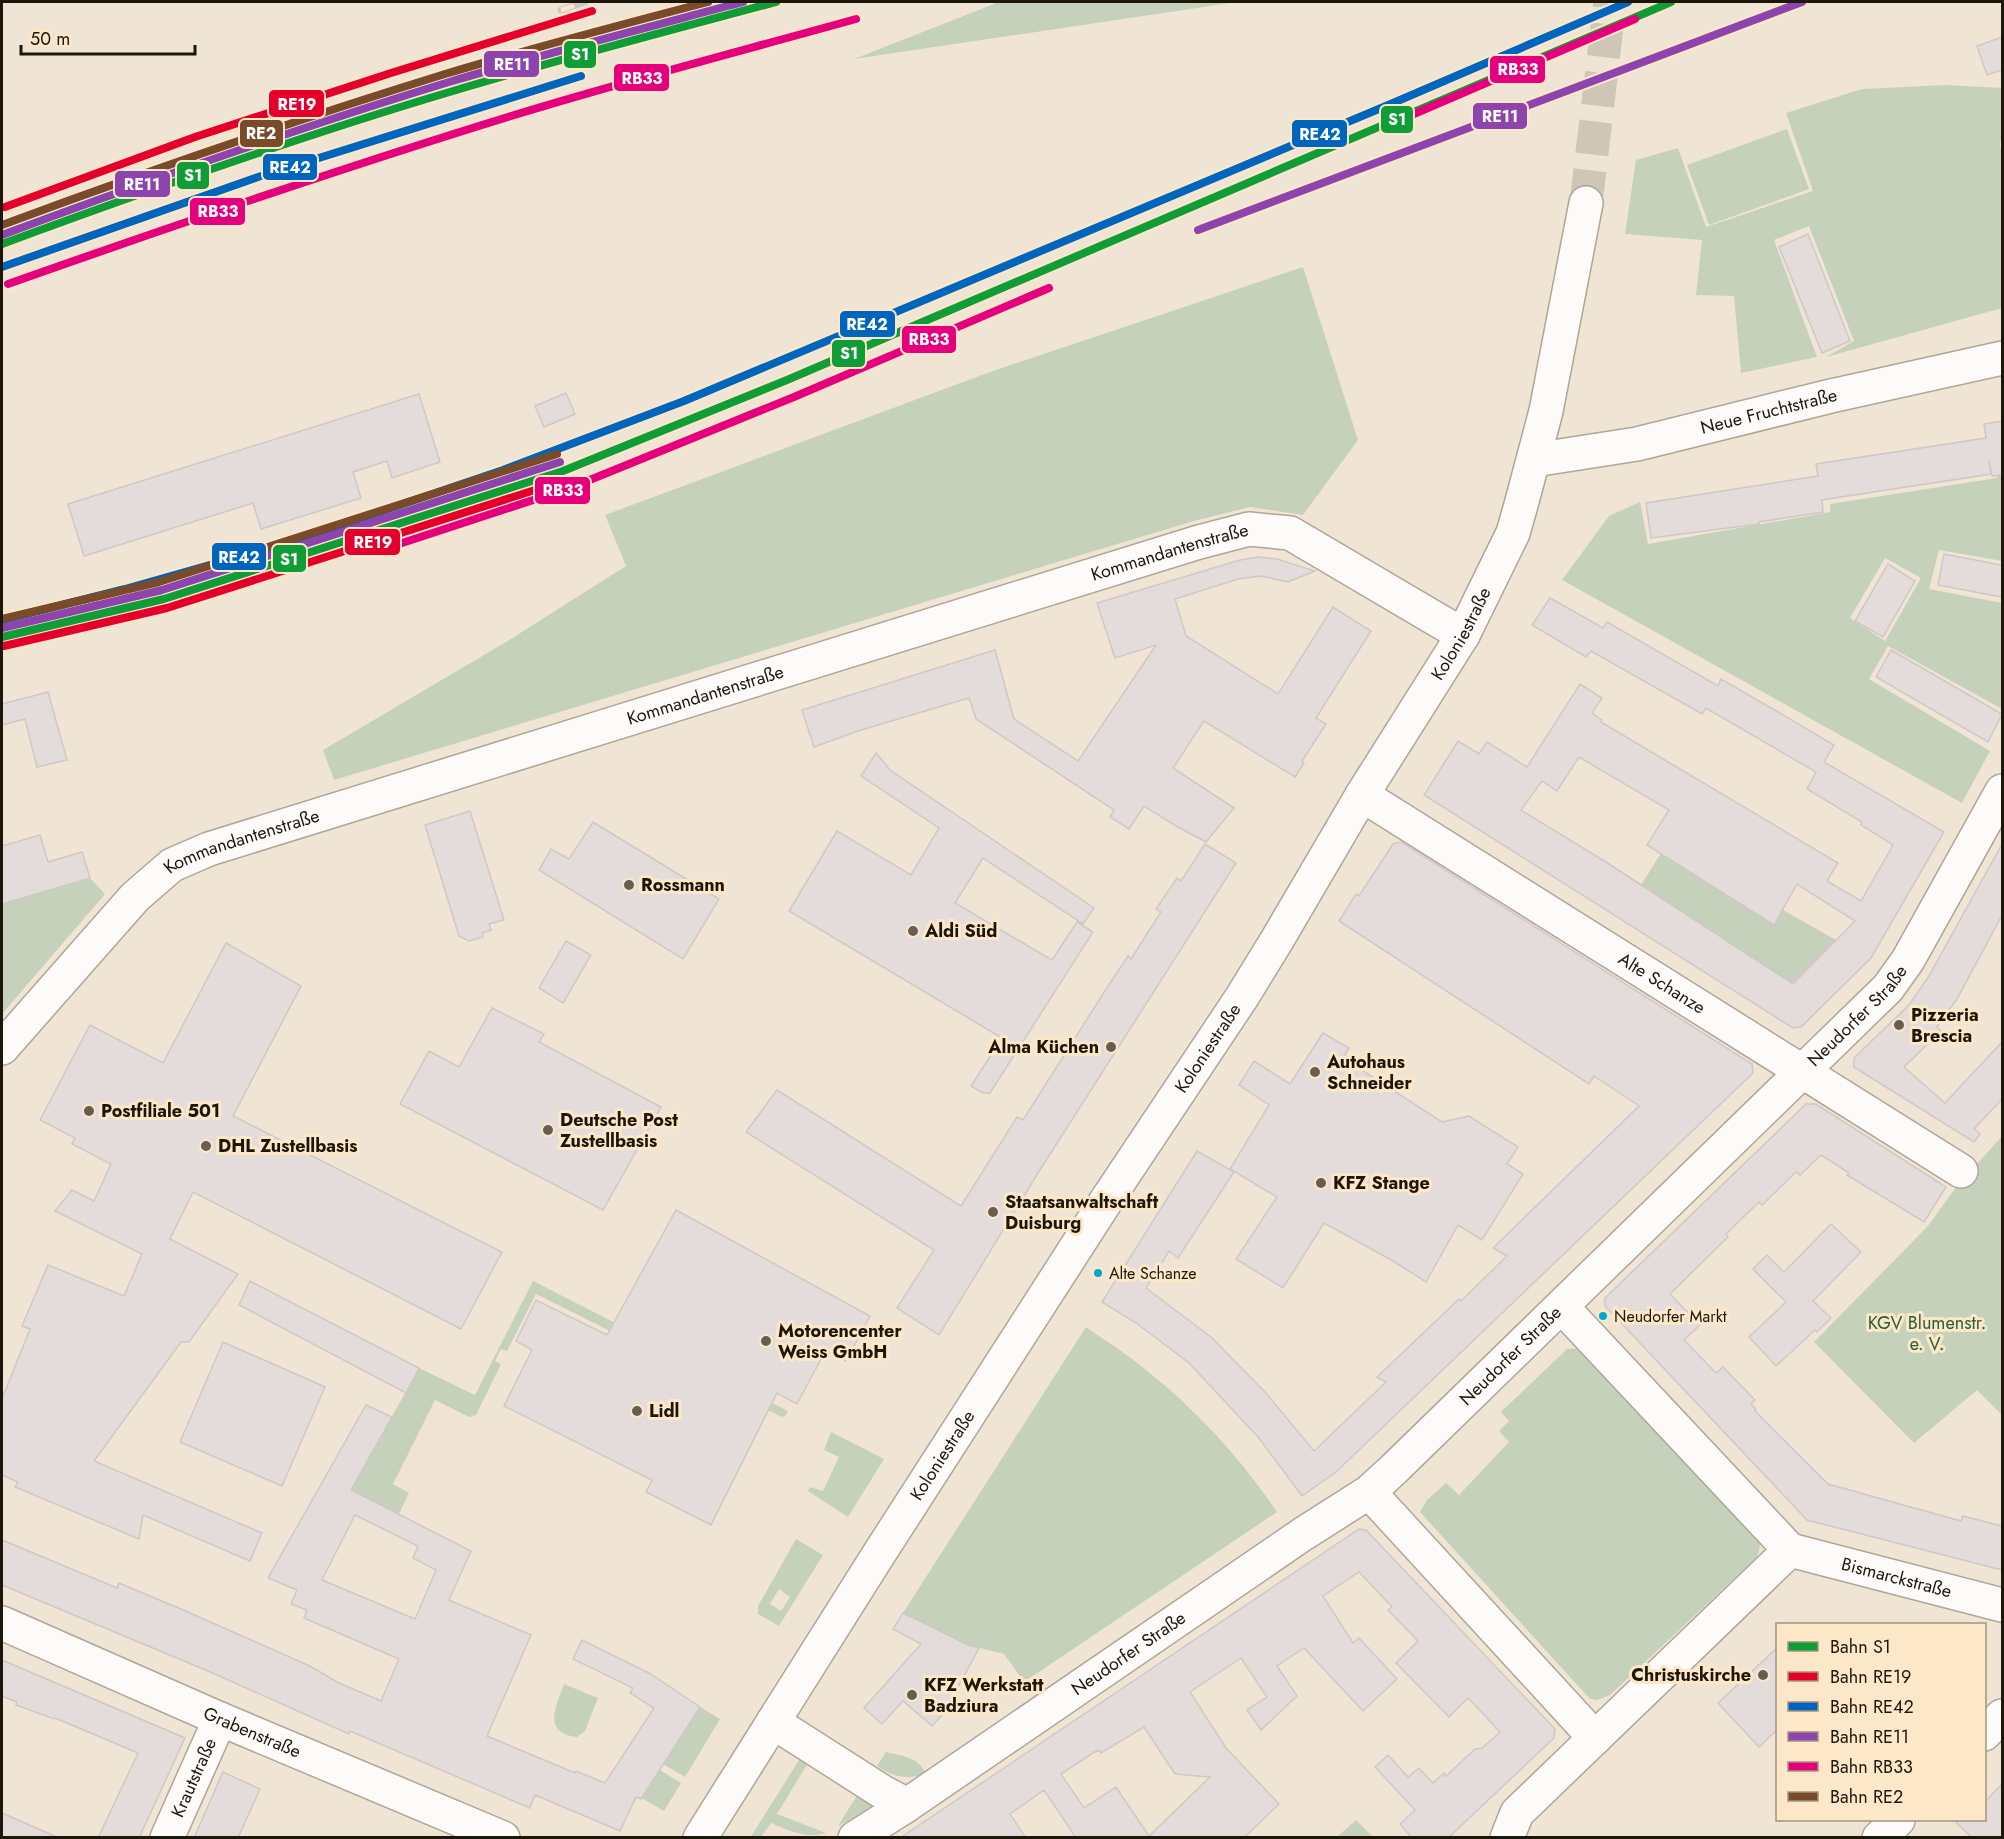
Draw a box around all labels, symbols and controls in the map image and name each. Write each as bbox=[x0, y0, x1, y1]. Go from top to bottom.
scale bar bbox=[21, 18, 195, 56]
text: 50 m bbox=[30, 26, 70, 52]
line badge: S1 bbox=[563, 40, 597, 69]
text: S1 bbox=[571, 43, 589, 66]
line badge: RE11 bbox=[483, 50, 540, 78]
text: RE11 bbox=[494, 53, 530, 76]
line badge: RB33 bbox=[1489, 55, 1546, 84]
text: RB33 bbox=[1498, 58, 1538, 81]
line badge: RB33 bbox=[613, 63, 670, 92]
text: RB33 bbox=[622, 67, 662, 90]
line badge: RE19 bbox=[268, 89, 325, 118]
text: RE19 bbox=[278, 93, 316, 116]
line badge: RE11 bbox=[1472, 102, 1528, 130]
line badge: S1 bbox=[1380, 105, 1414, 134]
text: RE11 bbox=[1482, 105, 1518, 128]
text: S1 bbox=[1388, 108, 1406, 131]
line badge: RE2 bbox=[239, 119, 284, 148]
line badge: RE42 bbox=[1291, 119, 1348, 148]
text: RE2 bbox=[246, 122, 276, 145]
text: RE42 bbox=[1299, 123, 1341, 146]
line badge: RE42 bbox=[262, 153, 318, 181]
text: RE42 bbox=[269, 156, 311, 179]
line badge: S1 bbox=[176, 161, 210, 190]
text: S1 bbox=[184, 164, 202, 187]
line badge: RE11 bbox=[114, 170, 171, 198]
text: RE11 bbox=[124, 173, 160, 196]
line badge: RB33 bbox=[189, 197, 246, 226]
text: RB33 bbox=[198, 200, 238, 223]
line badge: RE42 bbox=[839, 310, 896, 338]
text: RE42 bbox=[846, 313, 888, 336]
line badge: RB33 bbox=[901, 325, 957, 354]
text: RB33 bbox=[909, 328, 949, 351]
line badge: S1 bbox=[831, 339, 866, 368]
text: S1 bbox=[840, 342, 858, 365]
street label: Neue Fruchtstraße bbox=[1698, 382, 1840, 441]
line badge: RB33 bbox=[534, 476, 591, 505]
text: RB33 bbox=[543, 479, 583, 502]
street label: Kommandantenstraße bbox=[1088, 517, 1251, 588]
line badge: RE19 bbox=[344, 528, 401, 556]
text: RE19 bbox=[354, 531, 392, 554]
line badge: RE42 bbox=[211, 542, 267, 571]
line badge: S1 bbox=[272, 544, 307, 573]
text: RE42 bbox=[218, 546, 260, 569]
text: S1 bbox=[280, 548, 298, 571]
street label: Koloniestraße bbox=[1425, 583, 1497, 685]
street label: Kommandantenstraße bbox=[624, 659, 787, 732]
street label: Kommandantenstraße bbox=[158, 803, 323, 880]
place label: Rossmann bbox=[641, 872, 725, 898]
marker: Rossmann bbox=[622, 878, 636, 892]
place label: Aldi Süd bbox=[924, 918, 997, 944]
marker: Aldi Süd bbox=[906, 924, 920, 938]
street label: Alte Schanze bbox=[1613, 946, 1710, 1020]
street label: Neudorfer Straße bbox=[1802, 960, 1913, 1073]
street label: Koloniestraße bbox=[1169, 998, 1247, 1098]
place label: Pizzeria Brescia bbox=[1911, 1002, 1979, 1049]
marker: Pizzeria Brescia bbox=[1892, 1018, 1906, 1032]
place label: Alma Küchen bbox=[987, 1034, 1099, 1060]
marker: Alma Küchen bbox=[1104, 1040, 1118, 1054]
place label: Autohaus Schneider bbox=[1326, 1049, 1412, 1096]
marker: Autohaus Schneider bbox=[1308, 1065, 1322, 1079]
place label: Postfiliale 501 bbox=[101, 1098, 220, 1124]
marker: Postfiliale 501 bbox=[82, 1104, 96, 1118]
place label: Deutsche Post Zustellbasis bbox=[560, 1107, 678, 1154]
marker: Deutsche Post Zustellbasis bbox=[541, 1123, 555, 1137]
place label: DHL Zustellbasis bbox=[218, 1133, 357, 1159]
marker: DHL Zustellbasis bbox=[199, 1139, 213, 1153]
place label: KFZ Stange bbox=[1333, 1170, 1430, 1196]
marker: KFZ Stange bbox=[1314, 1176, 1328, 1190]
place label: Staatsanwaltschaft Duisburg bbox=[1005, 1189, 1158, 1236]
marker: Staatsanwaltschaft Duisburg bbox=[986, 1205, 1000, 1219]
place label: Alte Schanze bbox=[1109, 1262, 1196, 1285]
marker: Alte Schanze bbox=[1092, 1267, 1104, 1279]
street label: Neudorfer Straße bbox=[1453, 1300, 1567, 1412]
place label: Neudorfer Markt bbox=[1614, 1305, 1727, 1328]
marker: Neudorfer Markt bbox=[1597, 1310, 1609, 1322]
park label: KGV Blumenstr. e. V. bbox=[1868, 1310, 1986, 1357]
place label: Motorencenter Weiss GmbH bbox=[778, 1318, 902, 1365]
marker: Motorencenter Weiss GmbH bbox=[759, 1334, 773, 1348]
place label: Lidl bbox=[649, 1398, 679, 1424]
marker: Lidl bbox=[630, 1404, 644, 1418]
street label: Koloniestraße bbox=[904, 1405, 981, 1506]
street label: Bismarckstraße bbox=[1838, 1551, 1954, 1604]
street label: Neudorfer Straße bbox=[1066, 1605, 1191, 1702]
legend bbox=[1776, 1623, 1986, 1821]
text: Bahn S1 bbox=[1830, 1634, 1891, 1660]
place label: Christuskirche bbox=[1631, 1662, 1751, 1688]
text: Bahn RE19 bbox=[1830, 1664, 1911, 1690]
marker: Christuskirche bbox=[1756, 1668, 1770, 1682]
place label: KFZ Werkstatt Badziura bbox=[924, 1672, 1044, 1719]
marker: KFZ Werkstatt Badziura bbox=[905, 1688, 919, 1702]
text: Bahn RE42 bbox=[1830, 1694, 1914, 1720]
street label: Grabenstraße bbox=[199, 1700, 305, 1765]
text: Bahn RE11 bbox=[1830, 1724, 1909, 1750]
street label: Krautstraße bbox=[165, 1734, 223, 1822]
text: Bahn RB33 bbox=[1830, 1754, 1913, 1780]
text: Bahn RE2 bbox=[1830, 1784, 1903, 1810]

